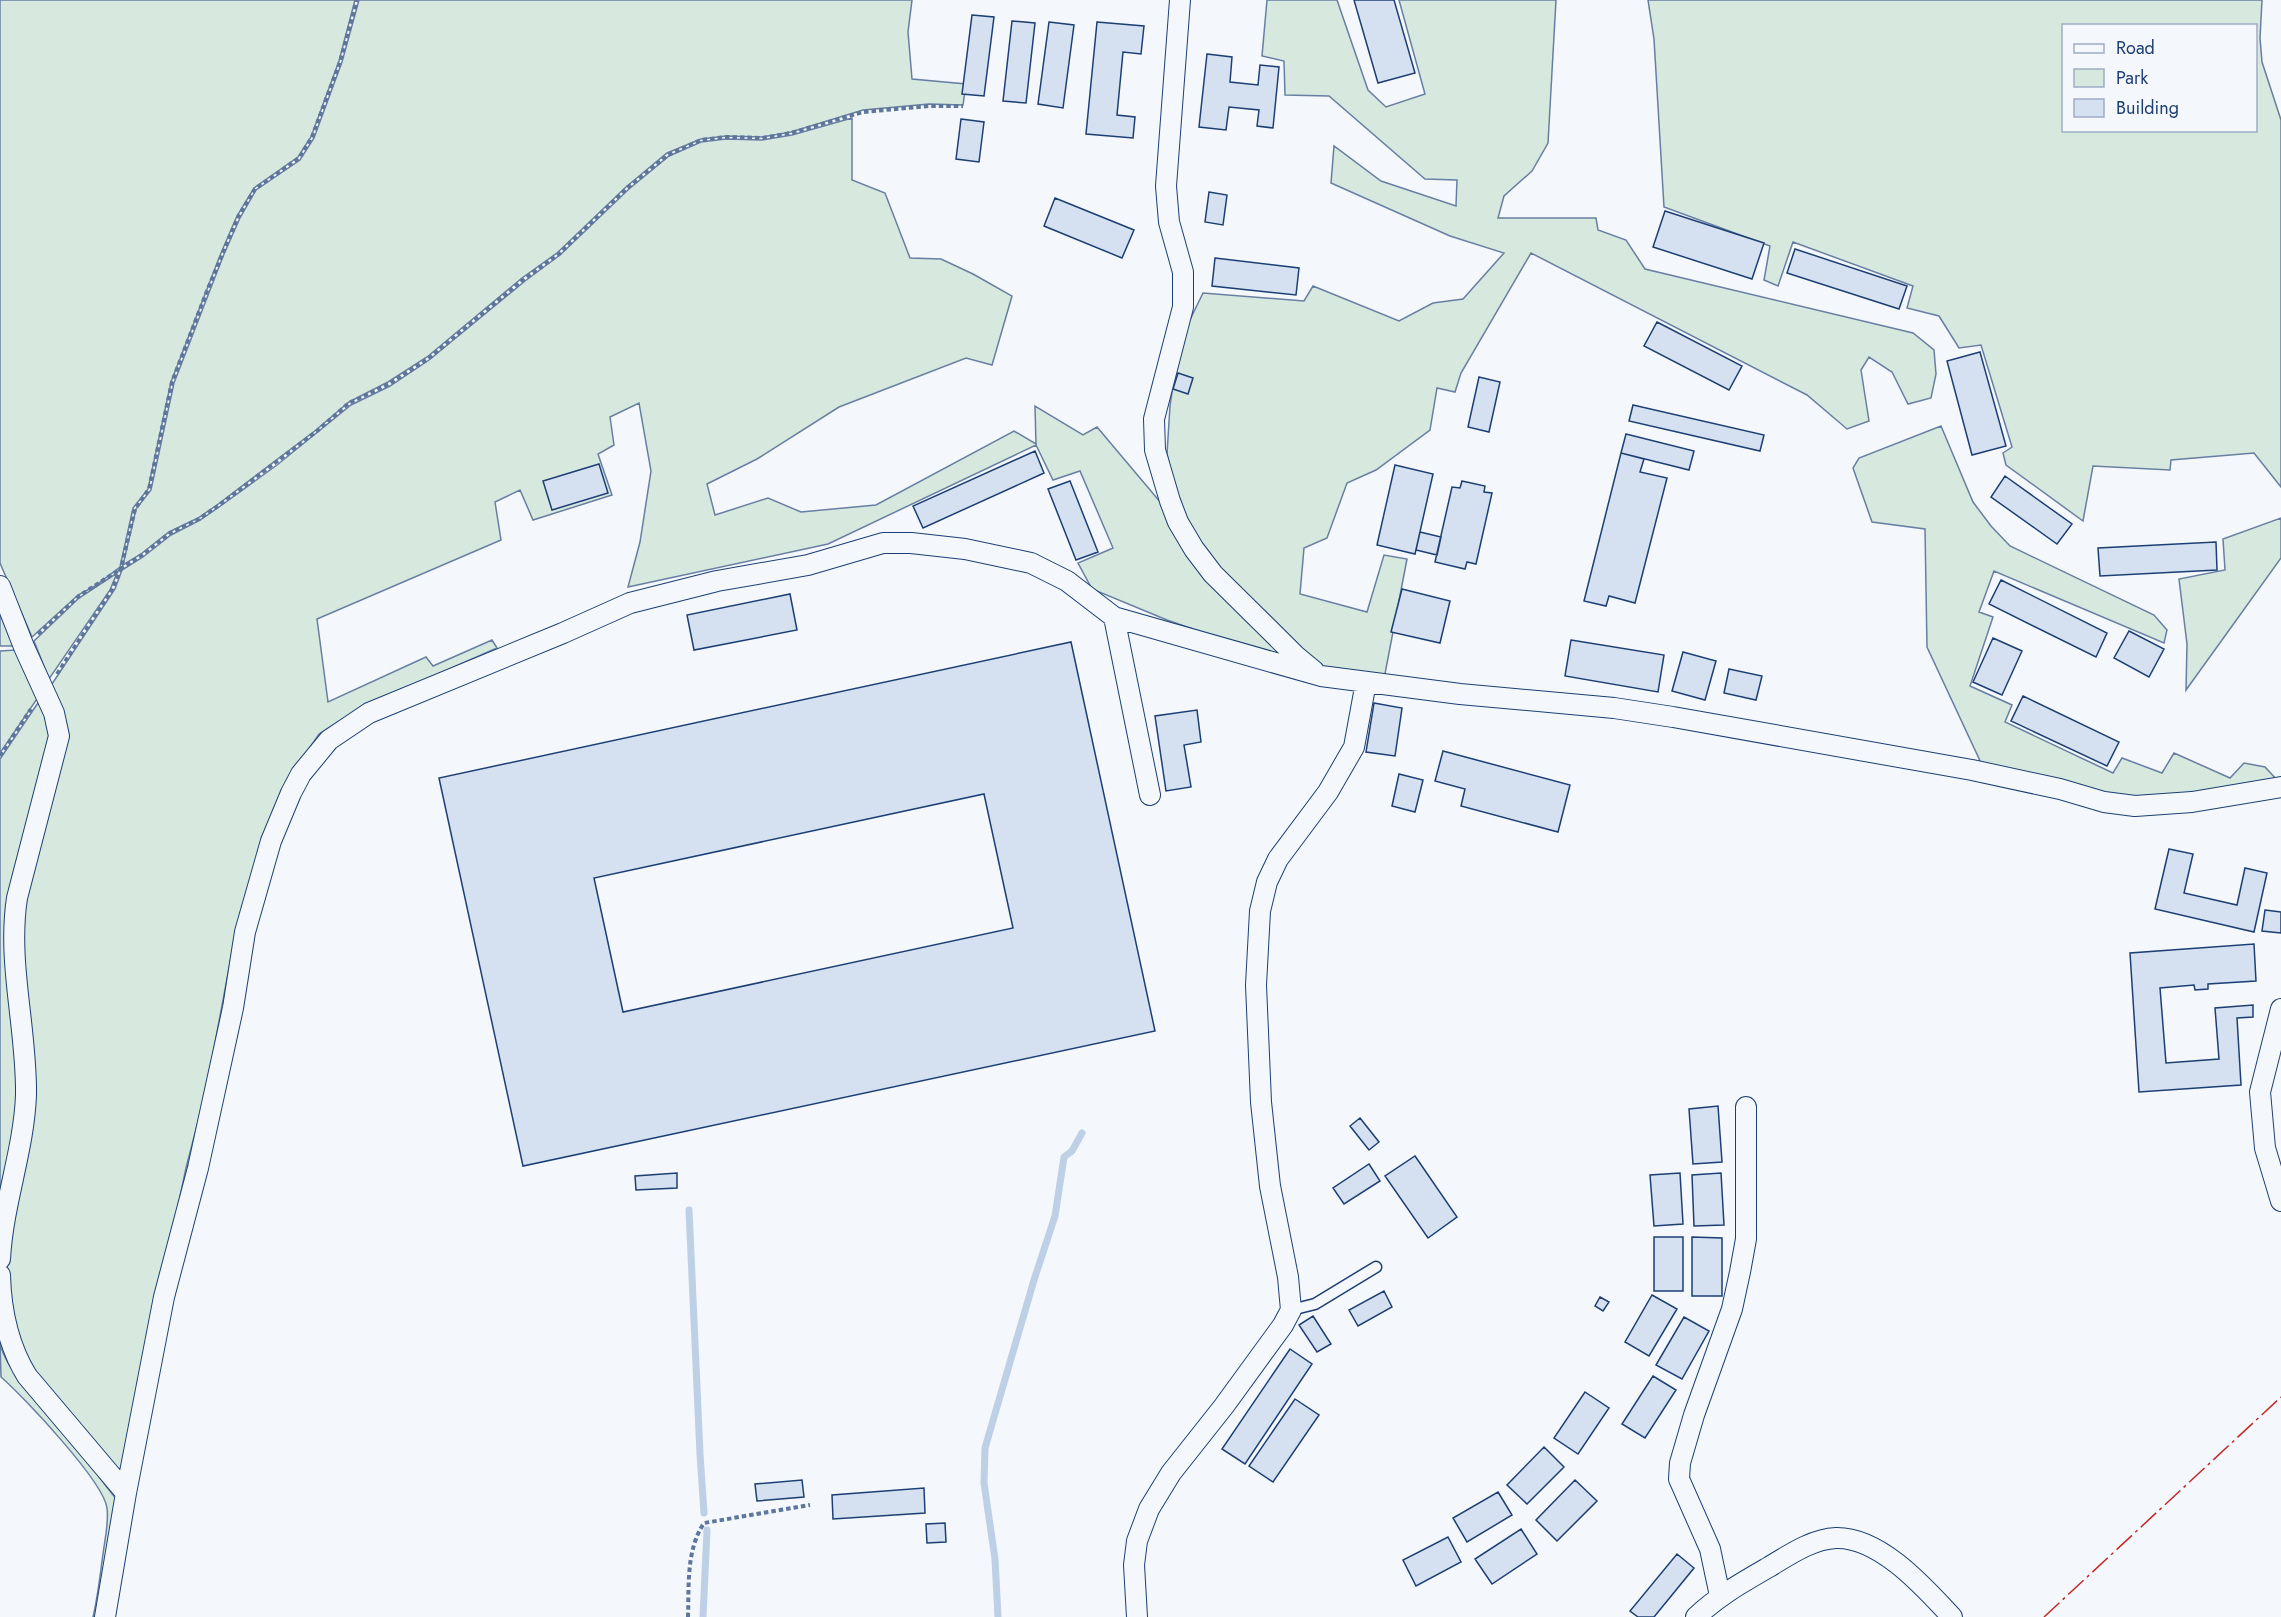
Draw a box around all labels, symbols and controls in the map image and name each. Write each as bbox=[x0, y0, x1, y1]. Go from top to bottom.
legend bbox=[2062, 24, 2257, 132]
text: Road bbox=[2116, 35, 2155, 61]
text: Park bbox=[2116, 65, 2148, 91]
text: Building bbox=[2116, 95, 2179, 121]

